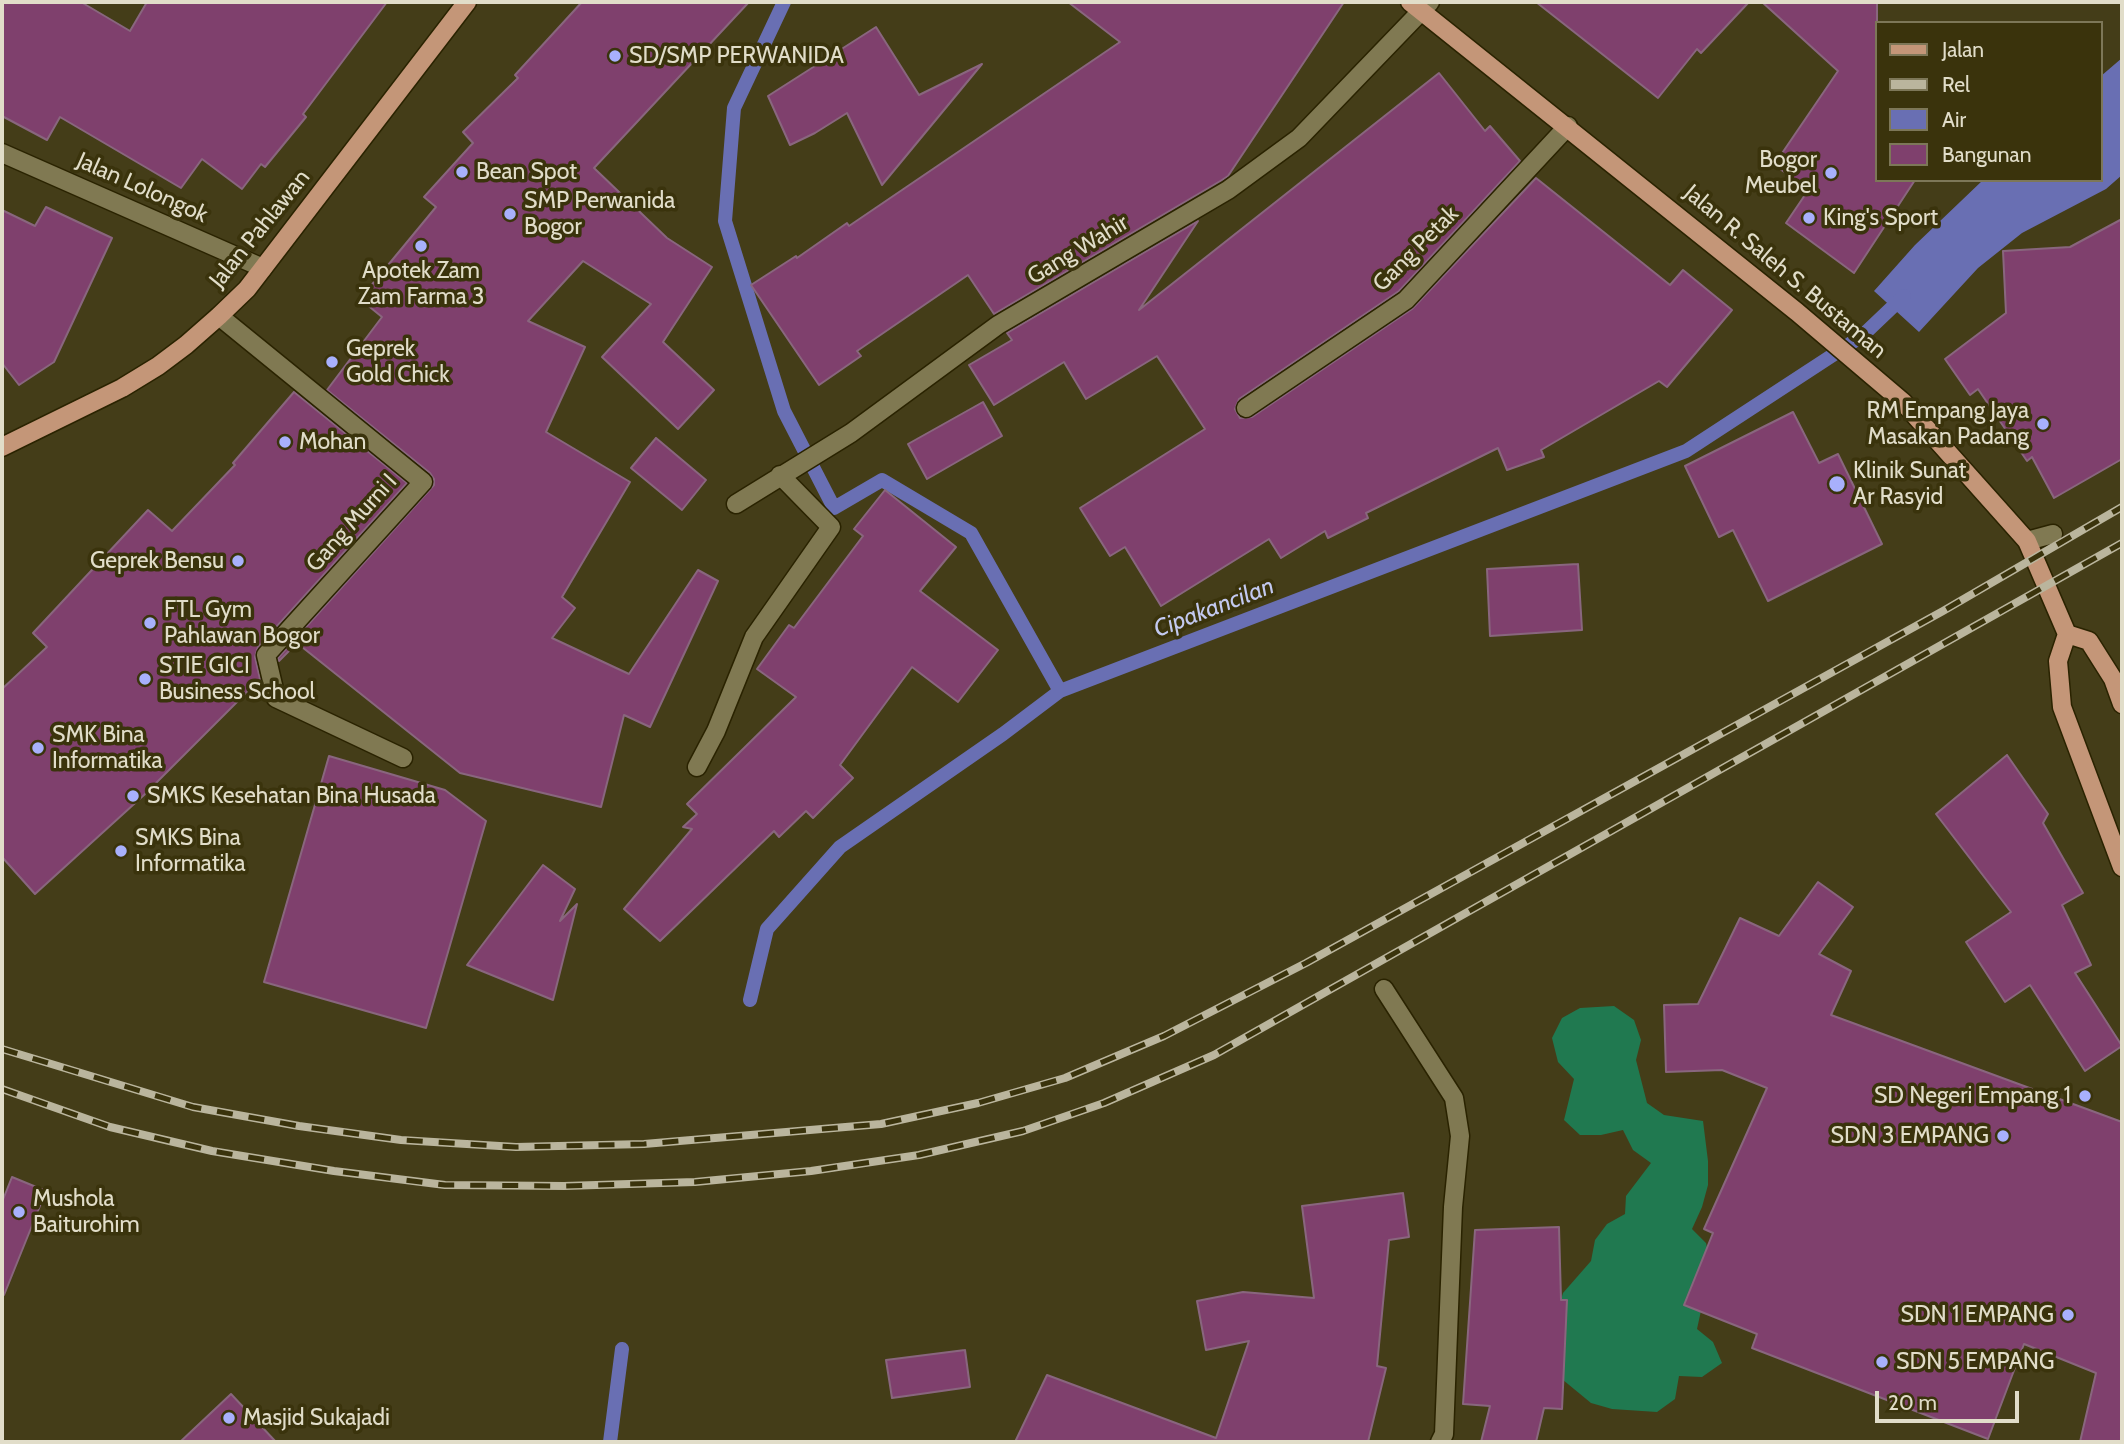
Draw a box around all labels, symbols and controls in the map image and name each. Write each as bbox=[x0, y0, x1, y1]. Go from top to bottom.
legend bbox=[1876, 21, 2103, 182]
text: Jalan bbox=[1942, 37, 1984, 62]
place label: SD/SMP PERWANIDA bbox=[629, 42, 844, 70]
marker: SD/SMP PERWANIDA bbox=[607, 48, 623, 64]
text: Rel bbox=[1942, 72, 1970, 97]
text: Air bbox=[1942, 107, 1966, 132]
text: Bangunan bbox=[1942, 142, 2031, 167]
place label: Bogor Meubel bbox=[1745, 146, 1817, 200]
street label: Jalan Lolongok bbox=[72, 147, 212, 229]
place label: Bean Spot bbox=[476, 158, 577, 186]
street label: Jalan Pahlawan bbox=[204, 164, 316, 294]
marker: Bean Spot bbox=[454, 164, 470, 180]
marker: Bogor Meubel bbox=[1823, 165, 1839, 181]
street label: Jalan R. Saleh S. Bustaman bbox=[1678, 179, 1892, 365]
place label: SMP Perwanida Bogor bbox=[524, 187, 675, 241]
street label: Gang Petak bbox=[1367, 200, 1465, 298]
place label: King's Sport bbox=[1823, 204, 1938, 232]
marker: SMP Perwanida Bogor bbox=[502, 206, 518, 222]
street label: Gang Wahir bbox=[1023, 209, 1133, 291]
marker: King's Sport bbox=[1801, 210, 1817, 226]
marker: Apotek Zam Zam Farma 3 bbox=[413, 238, 429, 254]
place label: Apotek Zam Zam Farma 3 bbox=[358, 257, 484, 311]
place label: Geprek Gold Chick bbox=[346, 335, 449, 389]
marker: Geprek Gold Chick bbox=[324, 354, 340, 370]
place label: RM Empang Jaya Masakan Padang bbox=[1867, 397, 2029, 451]
marker: RM Empang Jaya Masakan Padang bbox=[2035, 416, 2051, 432]
place label: Mohan bbox=[299, 428, 366, 456]
marker: Mohan bbox=[277, 434, 293, 450]
place label: Klinik Sunat Ar Rasyid bbox=[1853, 457, 1966, 511]
street label: Gang Murni I bbox=[301, 468, 403, 578]
marker: Klinik Sunat Ar Rasyid bbox=[1827, 474, 1847, 494]
place label: Geprek Bensu bbox=[90, 547, 224, 575]
marker: Geprek Bensu bbox=[230, 553, 246, 569]
water label: Cipakancilan bbox=[1150, 572, 1278, 644]
place label: FTL Gym Pahlawan Bogor bbox=[164, 596, 320, 650]
marker: FTL Gym Pahlawan Bogor bbox=[142, 615, 158, 631]
place label: STIE GICI Business School bbox=[159, 652, 315, 706]
marker: STIE GICI Business School bbox=[137, 671, 153, 687]
place label: SMK Bina Informatika bbox=[52, 721, 163, 775]
marker: SMK Bina Informatika bbox=[30, 740, 46, 756]
place label: SMKS Kesehatan Bina Husada bbox=[147, 782, 436, 810]
marker: SMKS Kesehatan Bina Husada bbox=[125, 788, 141, 804]
place label: SMKS Bina Informatika bbox=[135, 824, 246, 878]
marker: SMKS Bina Informatika bbox=[113, 843, 129, 859]
place label: SD Negeri Empang 1 bbox=[1874, 1082, 2071, 1110]
marker: SD Negeri Empang 1 bbox=[2077, 1088, 2093, 1104]
place label: SDN 3 EMPANG bbox=[1831, 1122, 1989, 1150]
marker: SDN 3 EMPANG bbox=[1995, 1128, 2011, 1144]
place label: Mushola Baiturohim bbox=[33, 1185, 140, 1239]
marker: Mushola Baiturohim bbox=[11, 1204, 27, 1220]
place label: SDN 1 EMPANG bbox=[1900, 1301, 2054, 1329]
marker: SDN 1 EMPANG bbox=[2060, 1307, 2076, 1323]
place label: SDN 5 EMPANG bbox=[1896, 1348, 2054, 1376]
marker: SDN 5 EMPANG bbox=[1874, 1354, 1890, 1370]
scale bar bbox=[1879, 1378, 2022, 1422]
text: 20 m bbox=[1888, 1390, 1937, 1415]
place label: Masjid Sukajadi bbox=[243, 1404, 390, 1432]
marker: Masjid Sukajadi bbox=[221, 1410, 237, 1426]

